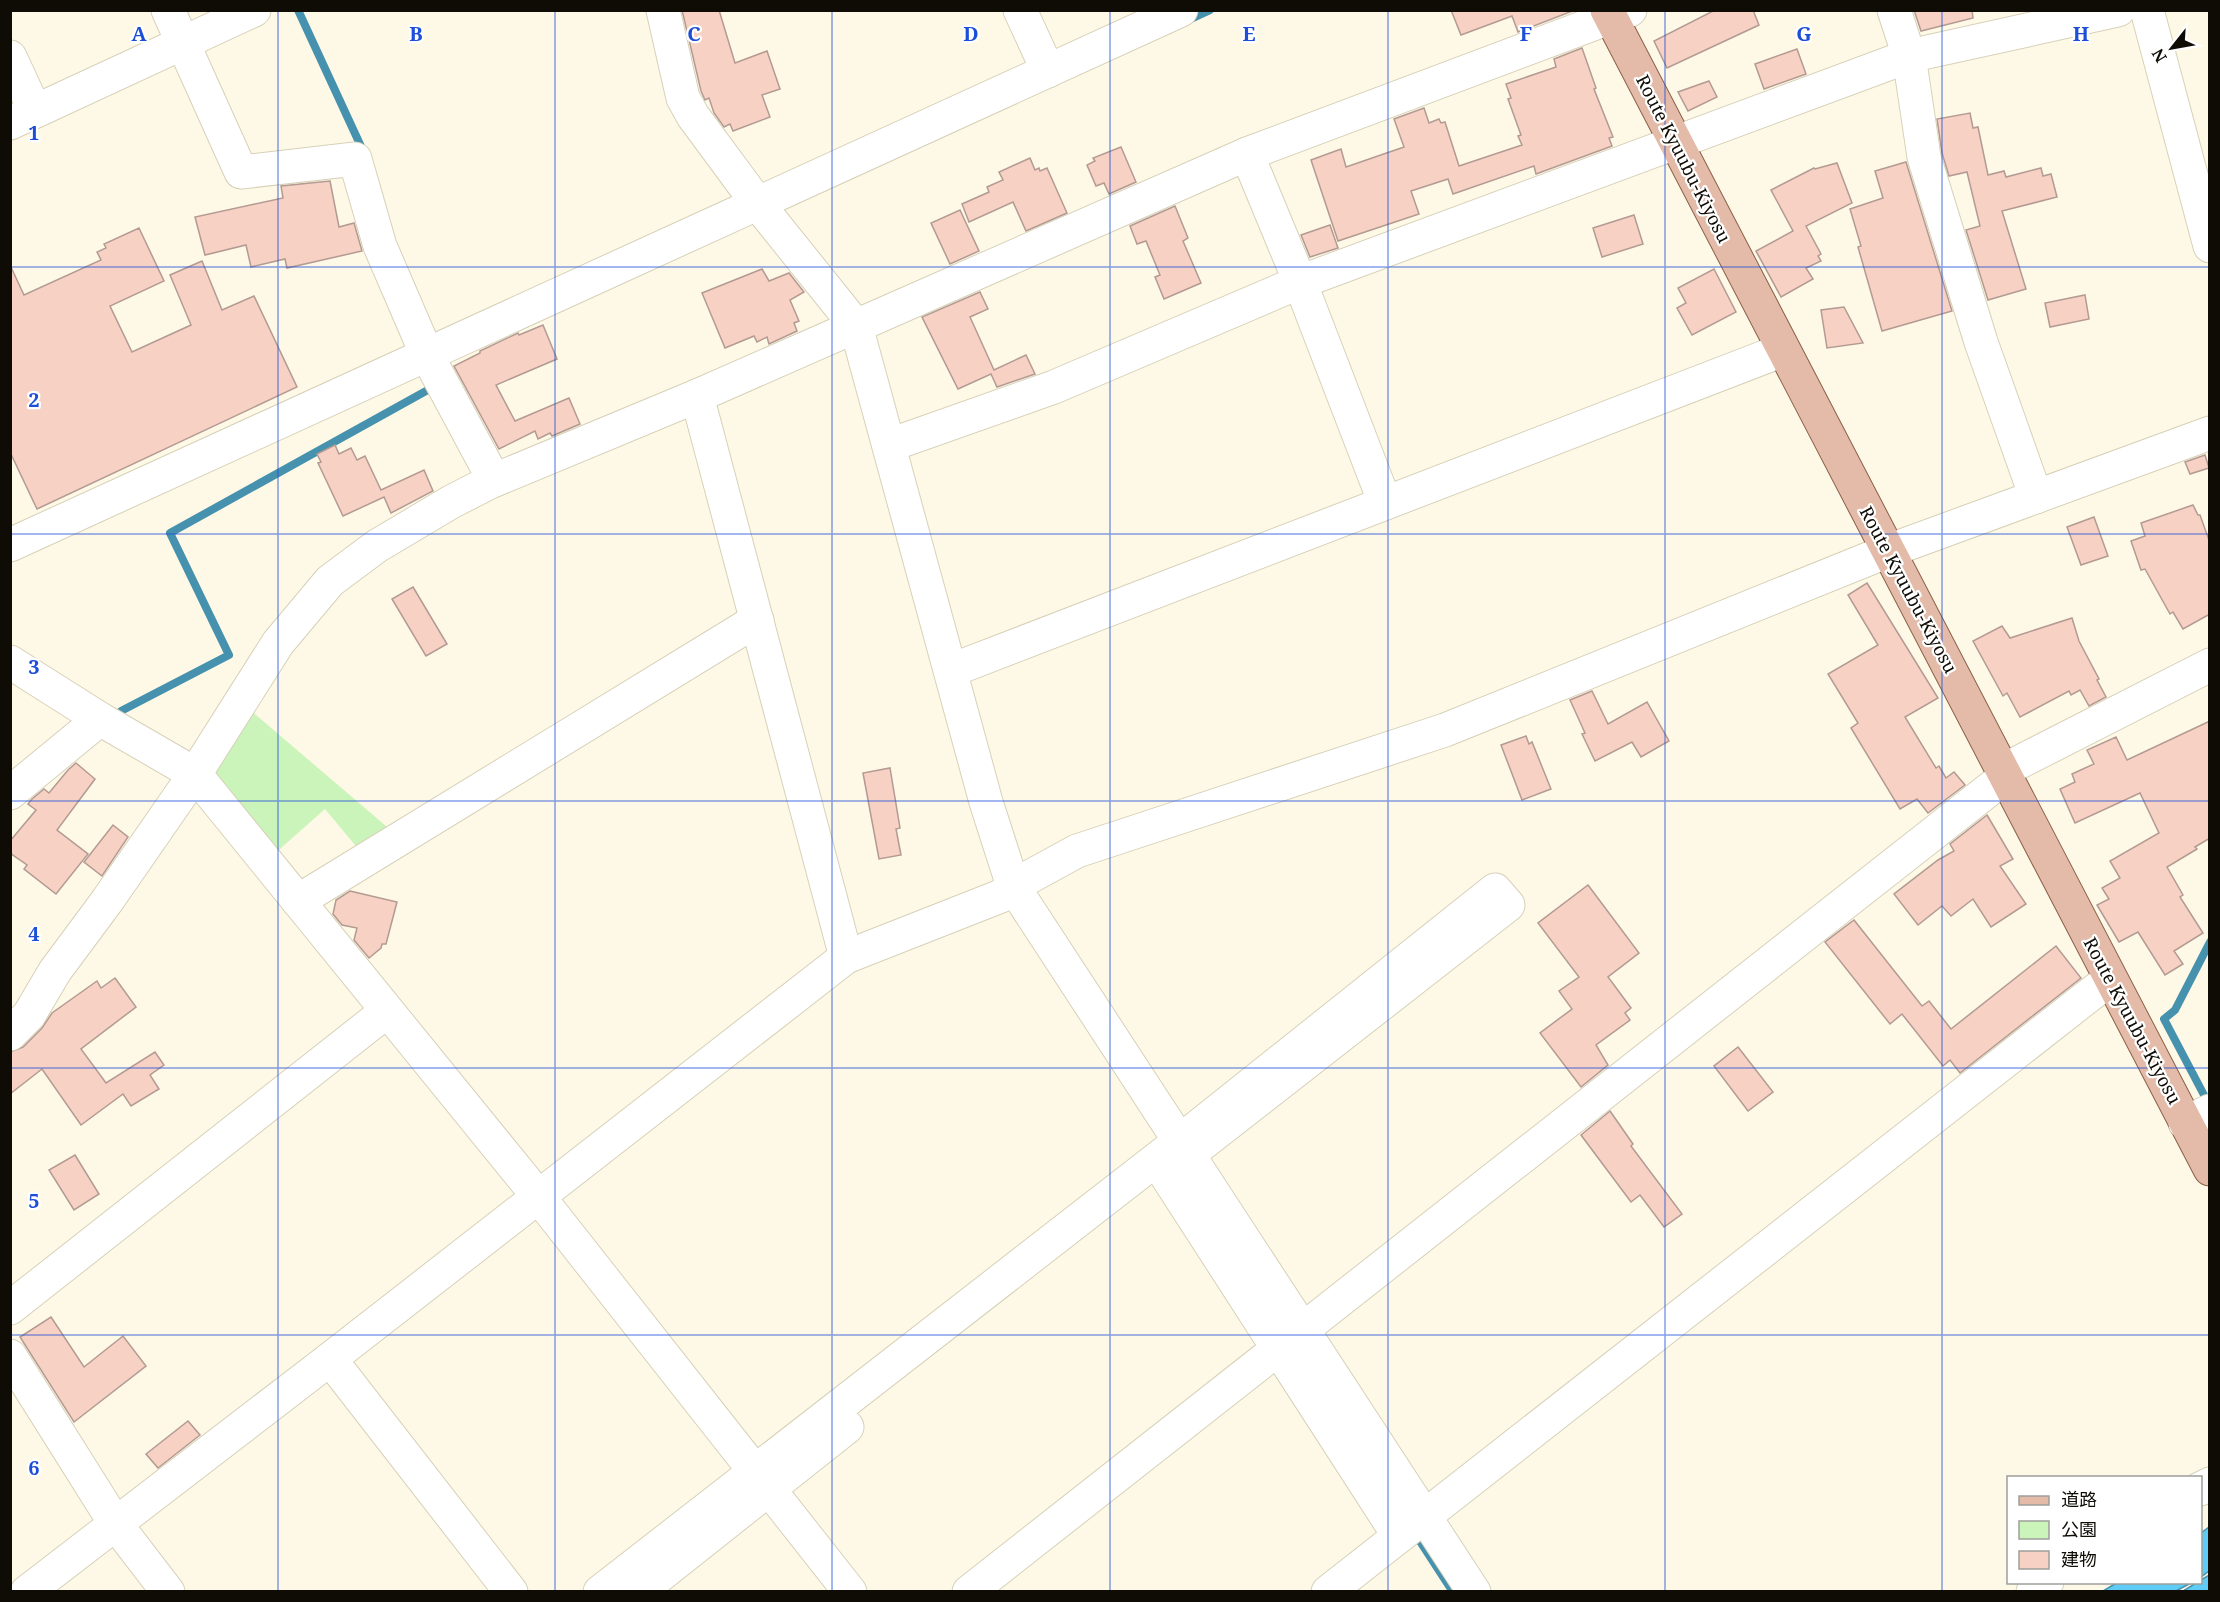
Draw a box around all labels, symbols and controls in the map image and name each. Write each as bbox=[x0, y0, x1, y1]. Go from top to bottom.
north arrow bbox=[2142, 18, 2202, 78]
text: A bbox=[131, 20, 147, 47]
text: B bbox=[409, 20, 423, 47]
text: C bbox=[687, 20, 701, 47]
text: D bbox=[963, 20, 979, 47]
text: E bbox=[1242, 20, 1256, 47]
text: F bbox=[1520, 20, 1532, 47]
text: G bbox=[1796, 20, 1812, 47]
text: H bbox=[2073, 20, 2089, 47]
text: N bbox=[2146, 44, 2172, 67]
street label: Route Kyuubu-Kiyosu bbox=[1631, 70, 1737, 247]
text: 1 bbox=[28, 119, 40, 146]
text: 2 bbox=[28, 386, 40, 413]
street label: Route Kyuubu-Kiyosu bbox=[1855, 502, 1963, 678]
text: 3 bbox=[28, 653, 40, 680]
text: 4 bbox=[28, 920, 40, 947]
street label: Route Kyuubu-Kiyosu bbox=[2079, 933, 2187, 1109]
text: 5 bbox=[28, 1187, 40, 1214]
text: 6 bbox=[28, 1454, 40, 1481]
legend bbox=[2007, 1476, 2202, 1584]
text: 道路 bbox=[2061, 1487, 2097, 1511]
text: 公園 bbox=[2061, 1517, 2097, 1541]
text: 建物 bbox=[2061, 1547, 2097, 1571]

